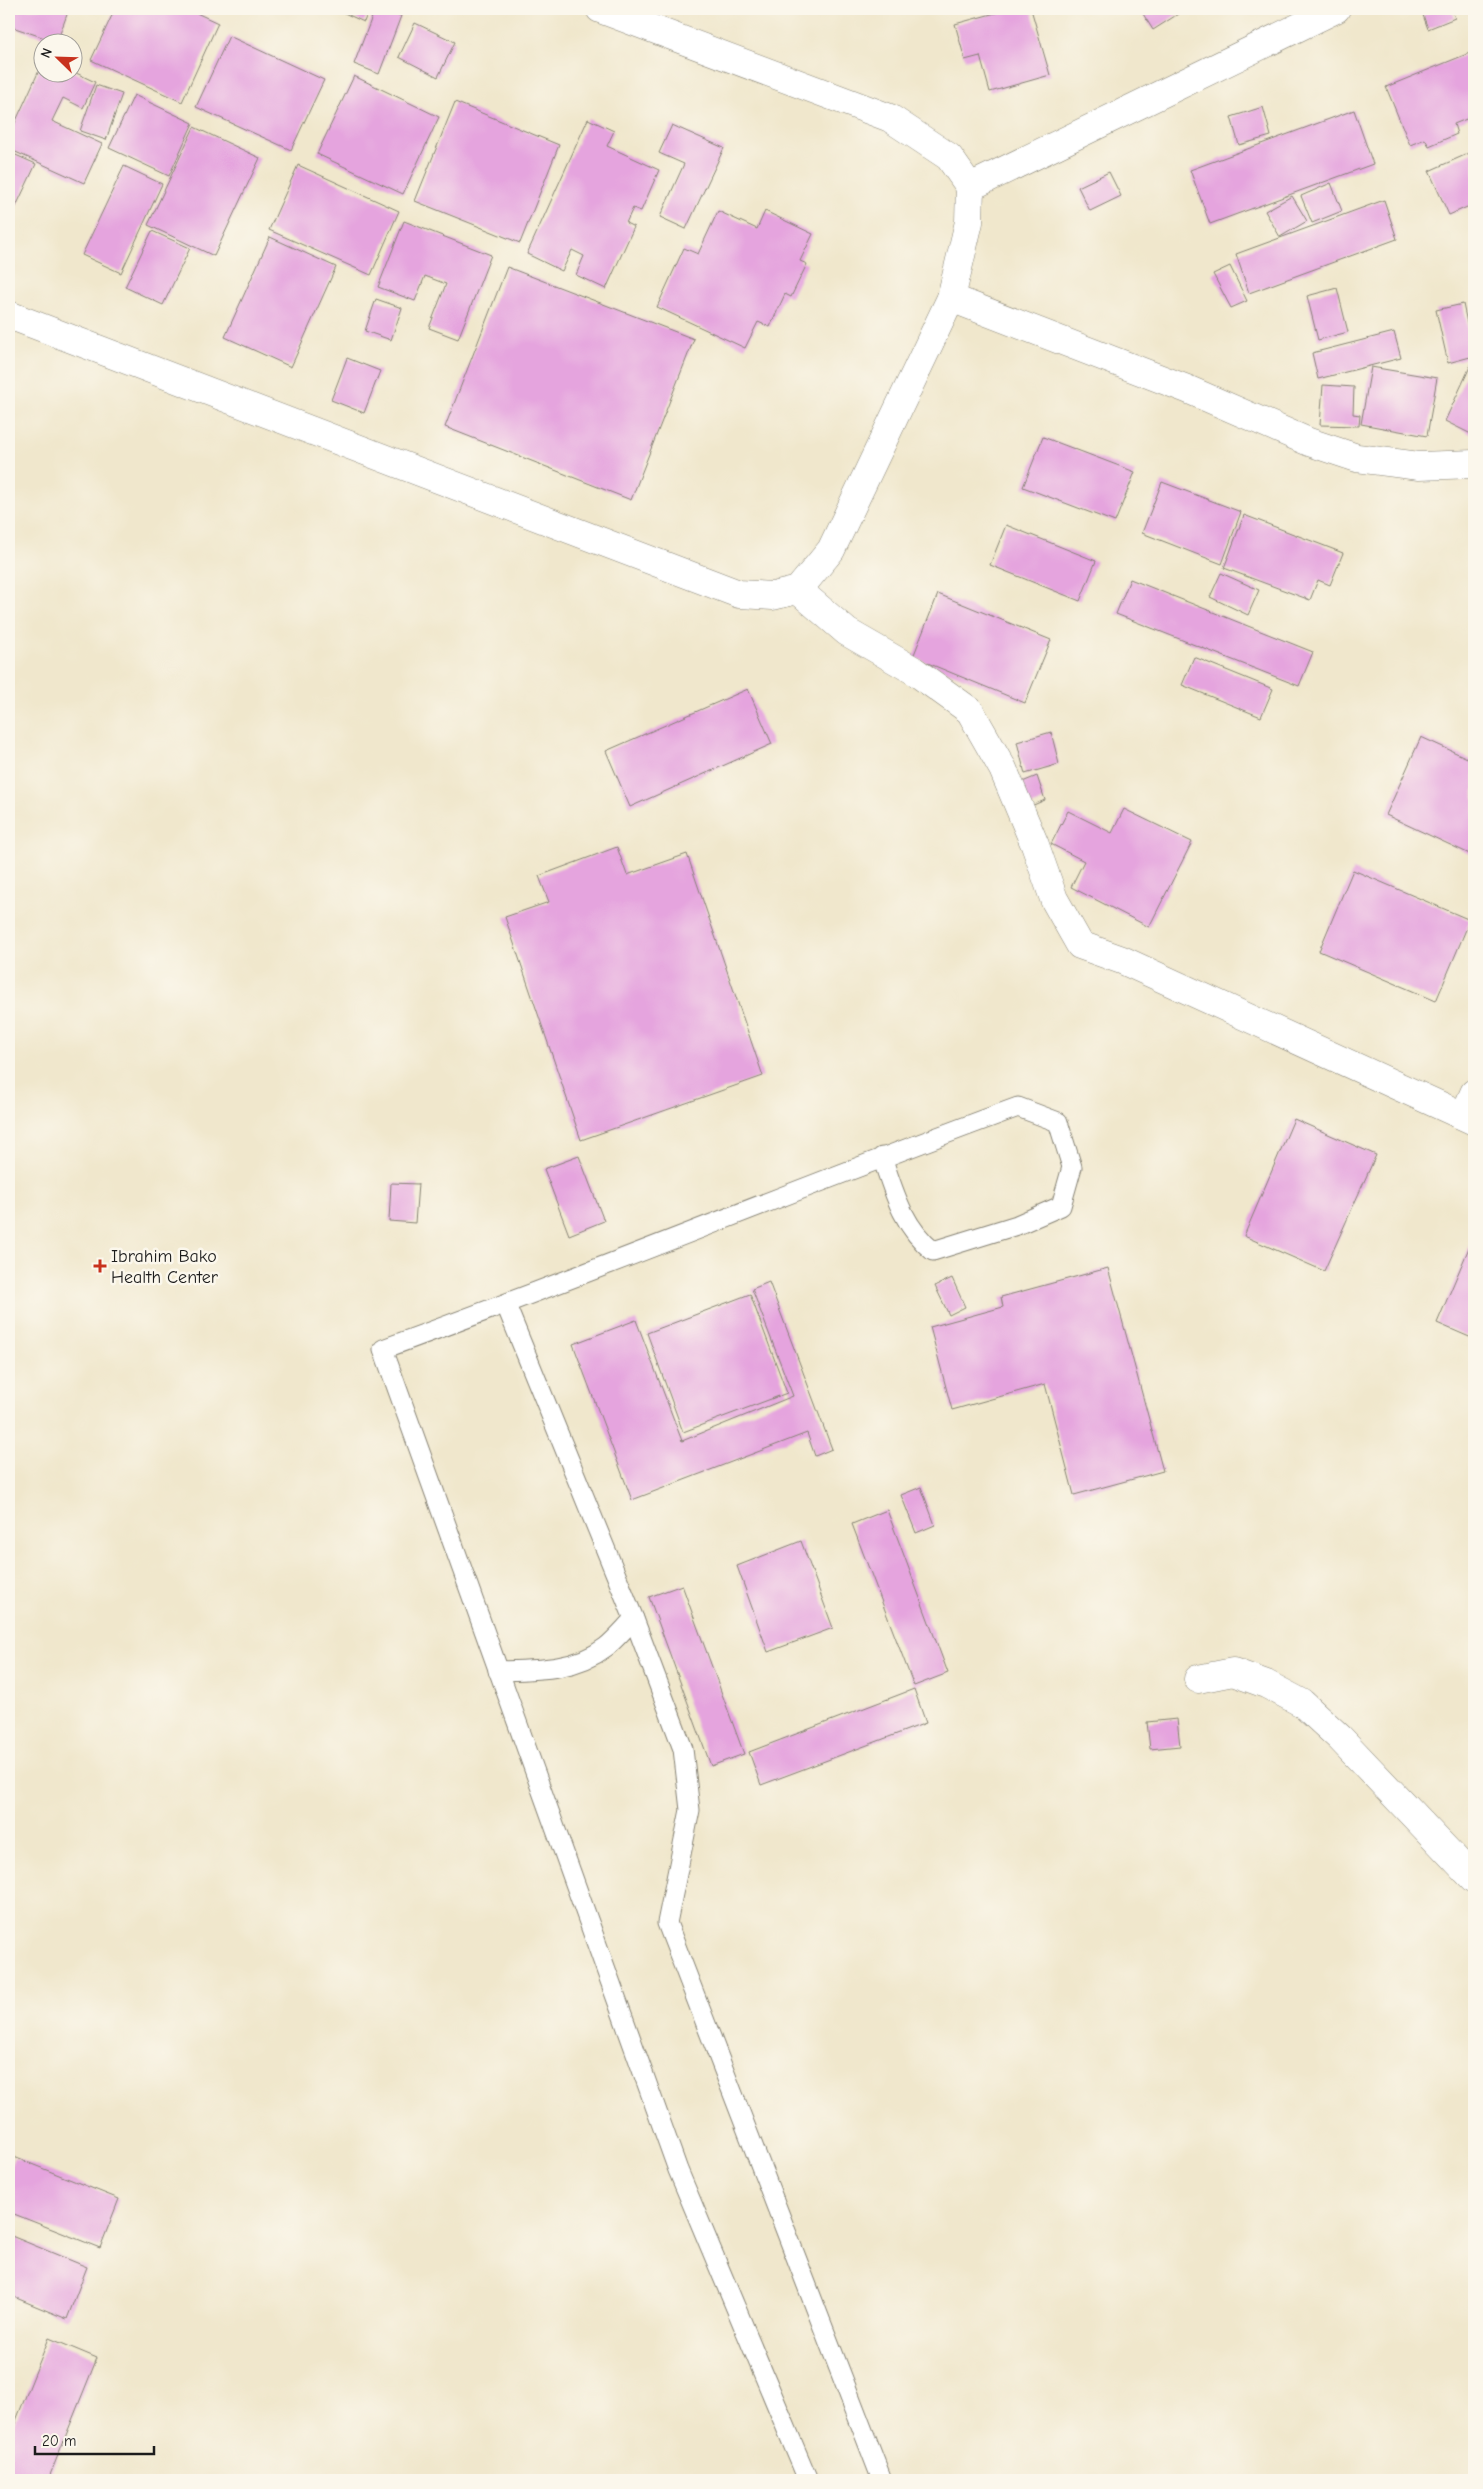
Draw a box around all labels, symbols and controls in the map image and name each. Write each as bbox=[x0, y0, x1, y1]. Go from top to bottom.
north arrow bbox=[32, 32, 82, 82]
text: N bbox=[37, 46, 56, 61]
place label: Ibrahim Bako Health Center bbox=[111, 1246, 219, 1288]
marker: Ibrahim Bako Health Center bbox=[93, 1259, 107, 1273]
scale bar bbox=[35, 2424, 154, 2456]
text: 20 m bbox=[42, 2432, 76, 2450]

